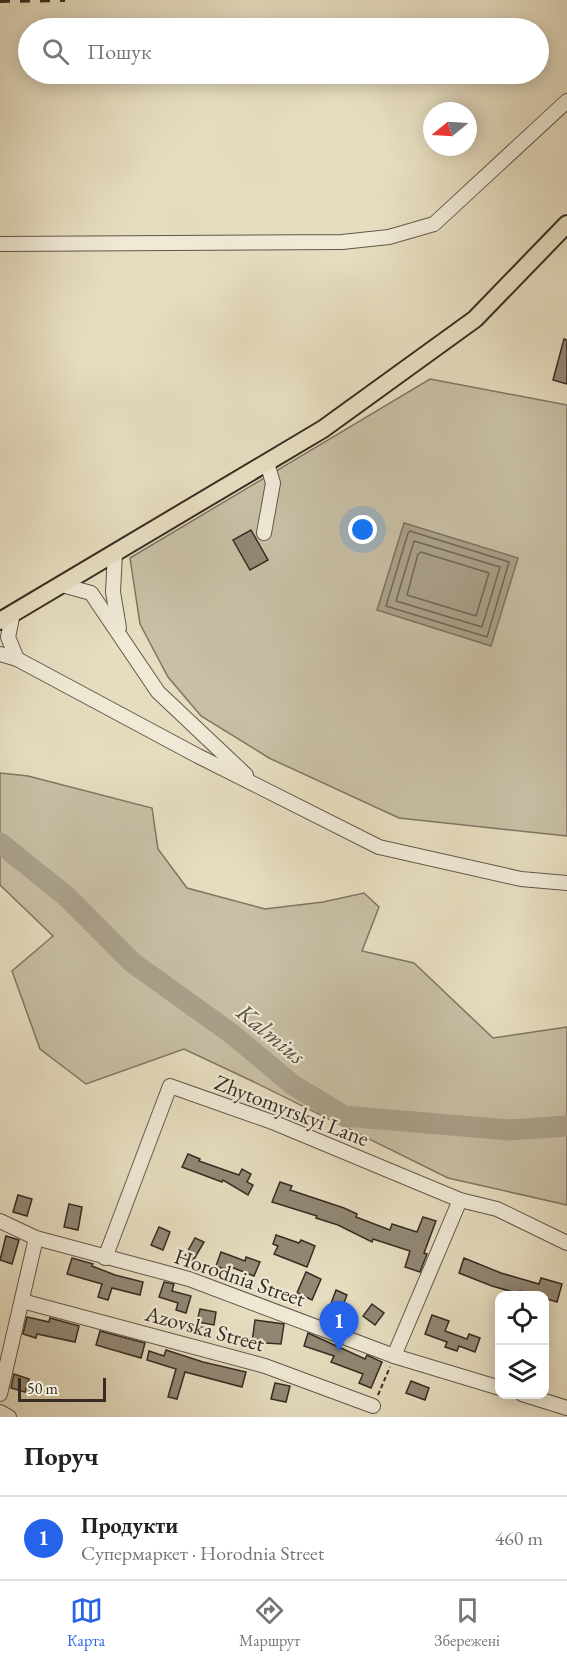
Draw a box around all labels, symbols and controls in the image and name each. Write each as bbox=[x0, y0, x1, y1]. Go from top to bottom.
search box bbox=[18, 18, 549, 84]
icon: search bbox=[39, 35, 72, 68]
text: Пошук bbox=[87, 37, 151, 66]
north arrow bbox=[423, 102, 477, 156]
your location bbox=[348, 515, 377, 544]
water label: Kalmius bbox=[230, 996, 312, 1071]
street label: Zhytomyrskyi Lane bbox=[211, 1068, 374, 1153]
street label: Horodnia Street bbox=[171, 1242, 309, 1313]
map controls bbox=[495, 1291, 549, 1399]
button: locate bbox=[495, 1291, 549, 1345]
street label: Azovska Street bbox=[141, 1298, 268, 1358]
pin: 1 bbox=[320, 1302, 358, 1351]
button: layers bbox=[495, 1345, 549, 1399]
scale bar bbox=[18, 1375, 106, 1402]
text: 50 m bbox=[27, 1378, 58, 1399]
text: Поруч bbox=[24, 1439, 99, 1473]
text: Продукти bbox=[81, 1511, 178, 1540]
text: 1 bbox=[38, 1525, 49, 1551]
text: 460 m bbox=[495, 1525, 543, 1551]
text: Супермаркет · Horodnia Street bbox=[81, 1540, 324, 1566]
tab: Карта bbox=[67, 1594, 105, 1651]
tab: Маршрут bbox=[239, 1594, 300, 1651]
tab: Збережені bbox=[434, 1594, 500, 1651]

